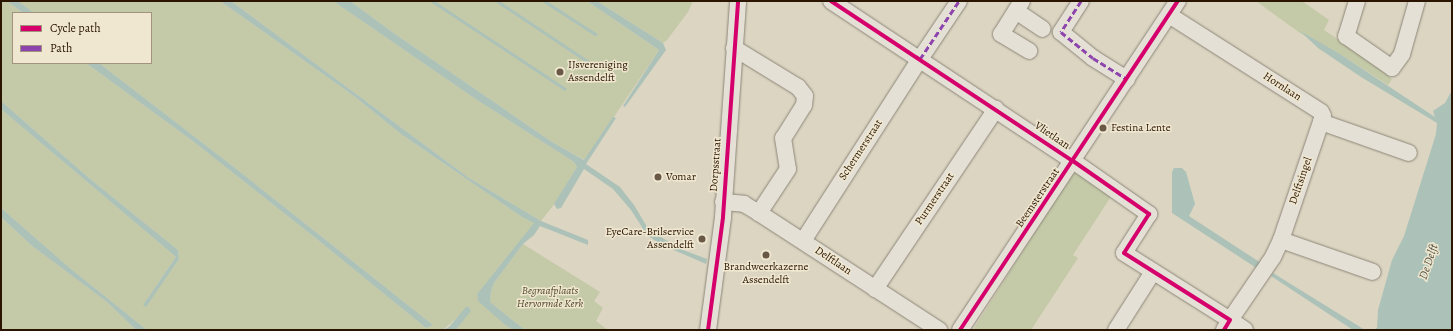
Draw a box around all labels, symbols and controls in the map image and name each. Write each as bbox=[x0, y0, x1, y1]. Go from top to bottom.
legend bbox=[12, 12, 152, 64]
text: Cycle path bbox=[50, 20, 101, 36]
text: Path bbox=[50, 40, 72, 56]
place label: IJsvereniging Assendelft bbox=[568, 59, 628, 85]
marker: IJsvereniging Assendelft bbox=[555, 67, 565, 77]
street label: Hornlaan bbox=[1260, 70, 1304, 104]
street label: Schermerstraat bbox=[837, 117, 885, 183]
street label: Vlietlaan bbox=[1032, 119, 1072, 153]
place label: Festina Lente bbox=[1111, 121, 1171, 135]
marker: Festina Lente bbox=[1098, 123, 1108, 133]
street label: Dorpsstraat bbox=[708, 138, 724, 192]
street label: Delftsingel bbox=[1287, 156, 1315, 206]
street label: Beemsterstraat bbox=[1013, 166, 1063, 230]
place label: Vomar bbox=[666, 170, 696, 184]
street label: Purmerstraat bbox=[913, 170, 957, 228]
marker: Vomar bbox=[653, 172, 663, 182]
place label: EyeCare-Brilservice Assendelft bbox=[606, 226, 694, 252]
marker: EyeCare-Brilservice Assendelft bbox=[697, 234, 707, 244]
water label: De Delft bbox=[1416, 242, 1442, 282]
street label: Delftlaan bbox=[812, 244, 854, 278]
marker: Brandweerkazerne Assendelft bbox=[761, 250, 771, 260]
place label: Brandweerkazerne Assendelft bbox=[724, 261, 808, 287]
park label: Begraafplaats Hervormde Kerk bbox=[517, 285, 583, 311]

